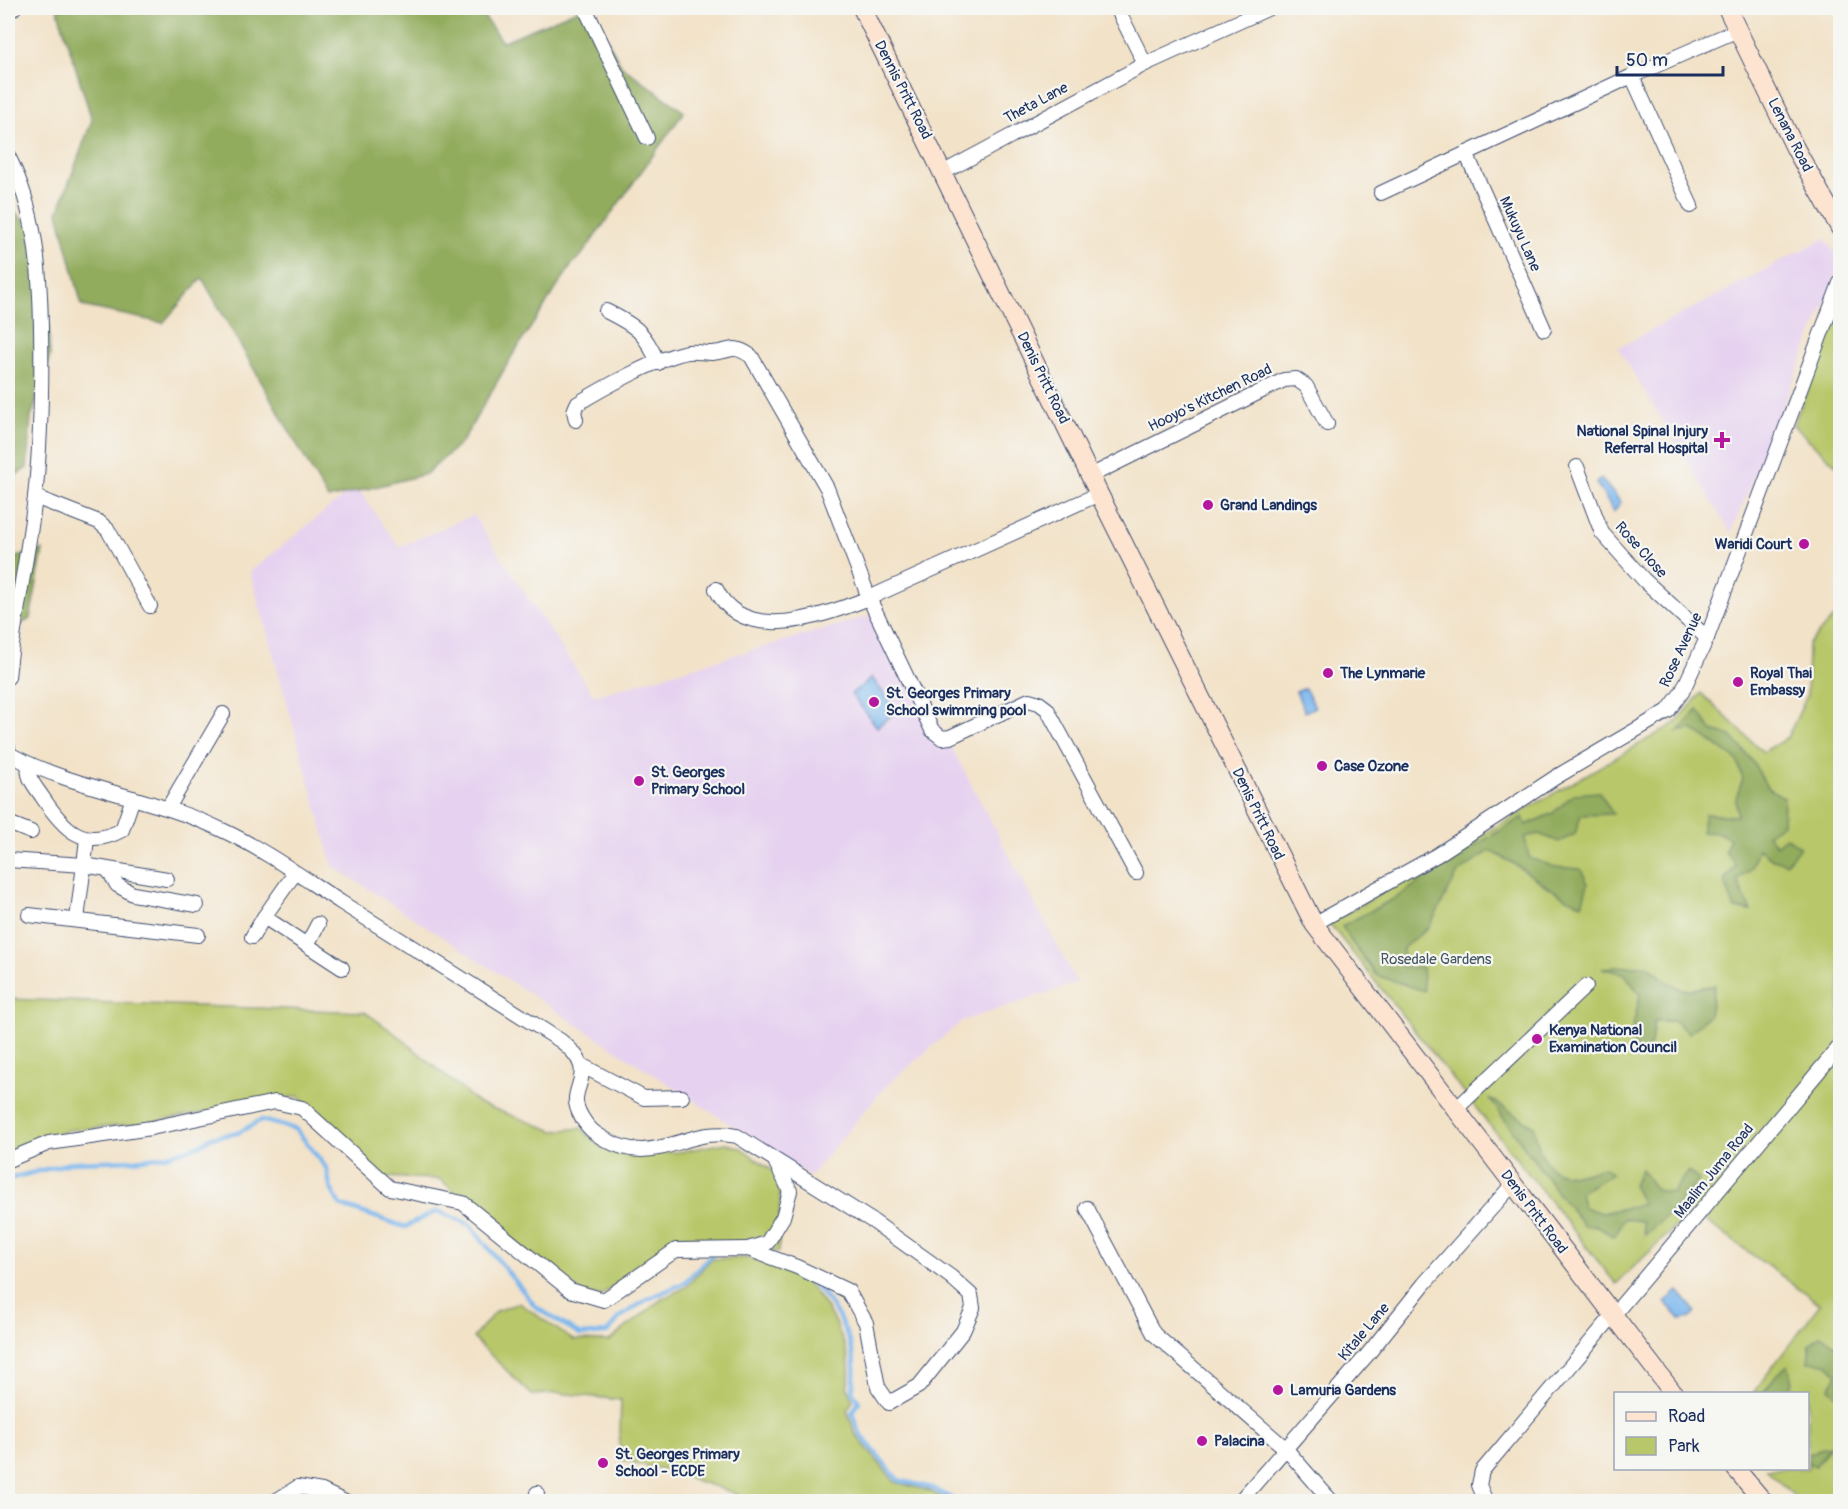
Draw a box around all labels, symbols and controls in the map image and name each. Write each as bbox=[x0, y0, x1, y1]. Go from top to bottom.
street label: Dennis Pritt Road bbox=[870, 37, 936, 143]
scale bar bbox=[1617, 39, 1724, 77]
text: 50 m bbox=[1626, 49, 1668, 72]
street label: Theta Lane bbox=[1001, 78, 1072, 128]
street label: Lenana Road bbox=[1763, 95, 1817, 175]
street label: Mukuyu Lane bbox=[1495, 193, 1545, 275]
street label: Denis Pritt Road bbox=[1013, 329, 1073, 427]
street label: Hooyo's Kitchen Road bbox=[1145, 360, 1275, 436]
place label: National Spinal Injury Referral Hospital bbox=[1577, 422, 1709, 458]
marker: National Spinal Injury Referral Hospital bbox=[1713, 431, 1731, 449]
place label: Grand Landings bbox=[1220, 496, 1317, 515]
marker: Grand Landings bbox=[1201, 498, 1215, 512]
street label: Rose Close bbox=[1611, 518, 1672, 582]
place label: Waridi Court bbox=[1715, 535, 1793, 554]
marker: Waridi Court bbox=[1797, 537, 1811, 551]
street label: Rose Avenue bbox=[1655, 609, 1707, 690]
place label: The Lynmarie bbox=[1339, 664, 1426, 683]
place label: Royal Thai Embassy bbox=[1750, 664, 1812, 700]
marker: The Lynmarie bbox=[1321, 666, 1335, 680]
marker: Royal Thai Embassy bbox=[1731, 675, 1745, 689]
place label: St. Georges Primary School swimming pool bbox=[886, 684, 1027, 720]
marker: St. Georges Primary School swimming pool bbox=[867, 695, 881, 709]
place label: Case Ozone bbox=[1334, 757, 1409, 776]
marker: Case Ozone bbox=[1315, 759, 1329, 773]
place label: St. Georges Primary School bbox=[651, 763, 745, 799]
street label: Denis Pritt Road bbox=[1228, 765, 1288, 863]
marker: St. Georges Primary School bbox=[632, 774, 646, 788]
park label: Rosedale Gardens bbox=[1381, 950, 1492, 969]
place label: Kenya National Examination Council bbox=[1549, 1021, 1677, 1057]
marker: Kenya National Examination Council bbox=[1530, 1032, 1544, 1046]
street label: Maalim Juma Road bbox=[1670, 1120, 1758, 1222]
street label: Denis Pritt Road bbox=[1496, 1166, 1572, 1258]
street label: Kitale Lane bbox=[1334, 1299, 1394, 1365]
place label: Lamuria Gardens bbox=[1290, 1381, 1396, 1400]
marker: Lamuria Gardens bbox=[1271, 1383, 1285, 1397]
legend bbox=[1614, 1392, 1809, 1470]
text: Road bbox=[1668, 1405, 1705, 1428]
place label: Palacina bbox=[1214, 1432, 1265, 1451]
marker: Palacina bbox=[1195, 1434, 1209, 1448]
text: Park bbox=[1668, 1435, 1700, 1458]
place label: St. Georges Primary School - ECDE bbox=[615, 1445, 740, 1481]
marker: St. Georges Primary School - ECDE bbox=[596, 1456, 610, 1470]

